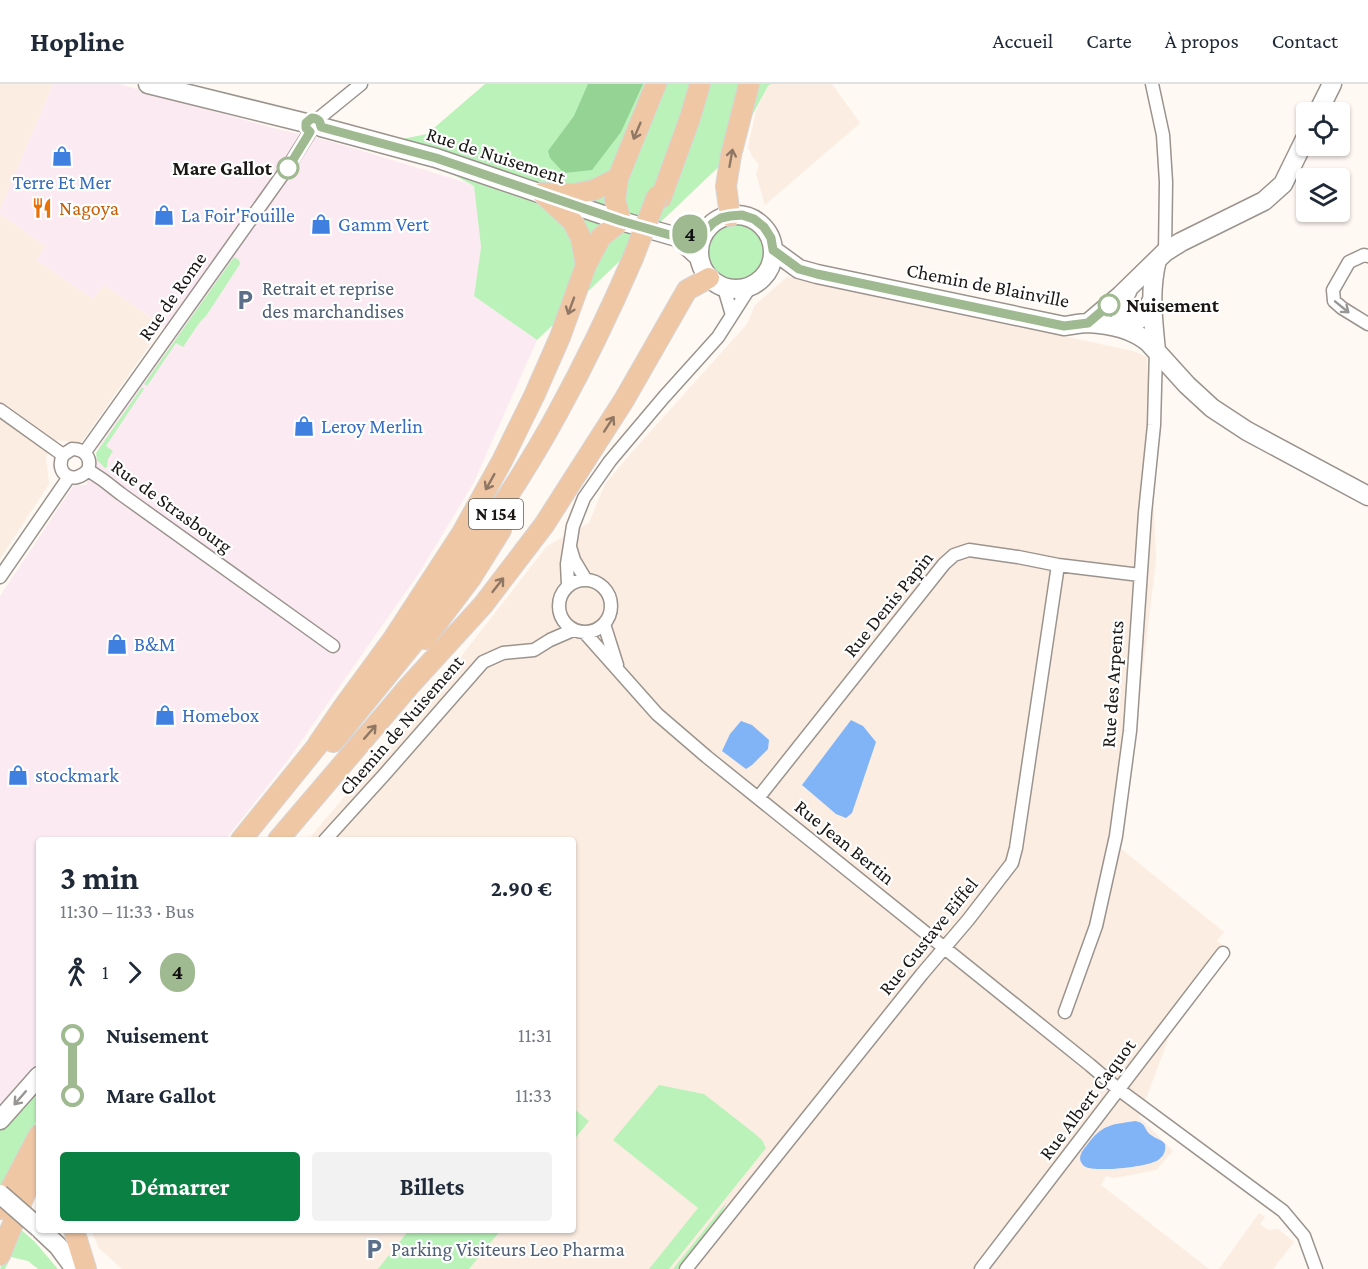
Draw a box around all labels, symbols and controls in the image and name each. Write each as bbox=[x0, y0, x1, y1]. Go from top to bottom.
text: Hopline bbox=[30, 26, 125, 57]
text: Accueil bbox=[993, 29, 1053, 53]
text: Carte bbox=[1086, 29, 1132, 53]
text: À propos bbox=[1165, 29, 1239, 53]
text: Contact bbox=[1272, 29, 1338, 53]
map controls bbox=[1296, 102, 1350, 222]
button: locate bbox=[1296, 102, 1350, 156]
street label: Rue de Nuisement bbox=[424, 122, 569, 188]
one-way arrow bbox=[631, 122, 642, 140]
shop icon: Terre Et Mer bbox=[50, 144, 74, 168]
one-way arrow bbox=[726, 148, 737, 168]
place label: Mare Gallot bbox=[172, 157, 273, 179]
marker: Mare Gallot bbox=[277, 157, 299, 179]
button: layers bbox=[1296, 168, 1350, 222]
place label: Terre Et Mer bbox=[13, 171, 111, 193]
restaurant icon: Nagoya bbox=[30, 196, 54, 220]
place label: Nagoya bbox=[59, 197, 119, 220]
shop icon: La Foir'Fouille bbox=[152, 203, 176, 227]
place label: La Foir'Fouille bbox=[181, 204, 295, 226]
shop icon: Gamm Vert bbox=[309, 212, 333, 236]
place label: Gamm Vert bbox=[338, 213, 429, 235]
line badge: 4 bbox=[670, 214, 710, 254]
text: 4 bbox=[684, 222, 696, 246]
street label: Rue de Rome bbox=[134, 247, 211, 344]
street label: Chemin de Blainville bbox=[905, 258, 1071, 312]
place label: Retrait et reprise des marchandises bbox=[262, 277, 404, 322]
parking icon: Retrait et reprise des marchandises bbox=[233, 288, 257, 312]
marker: Nuisement bbox=[1098, 294, 1120, 316]
place label: Nuisement bbox=[1126, 294, 1220, 316]
one-way arrow bbox=[565, 296, 576, 315]
one-way arrow bbox=[1334, 300, 1350, 313]
shop icon: Leroy Merlin bbox=[292, 414, 316, 438]
place label: Leroy Merlin bbox=[321, 415, 423, 438]
one-way arrow bbox=[603, 417, 615, 433]
street label: Rue de Strasbourg bbox=[107, 455, 237, 558]
one-way arrow bbox=[484, 473, 495, 491]
road number: N 154 bbox=[469, 499, 523, 529]
street label: Rue Denis Papin bbox=[839, 547, 938, 662]
one-way arrow bbox=[492, 577, 505, 593]
street label: Rue des Arpents bbox=[1097, 619, 1128, 749]
shop icon: B&M bbox=[105, 632, 129, 656]
place label: B&M bbox=[134, 633, 175, 655]
street label: Chemin de Nuisement bbox=[334, 650, 468, 799]
shop icon: Homebox bbox=[153, 703, 177, 727]
place label: Homebox bbox=[182, 704, 260, 726]
one-way arrow bbox=[363, 725, 377, 740]
shop icon: stockmark bbox=[6, 763, 30, 787]
place label: stockmark bbox=[35, 764, 119, 786]
street label: Rue Jean Bertin bbox=[790, 795, 899, 890]
text: 3 min bbox=[60, 859, 139, 896]
street label: Rue Gustave Eiffel bbox=[874, 873, 982, 999]
text: 2.90 € bbox=[491, 876, 552, 901]
text: 11:30 – 11:33 · Bus bbox=[60, 900, 194, 922]
icon: walk bbox=[60, 956, 93, 989]
icon: forward bbox=[118, 956, 151, 989]
text: 4 bbox=[172, 960, 183, 984]
text: 1 bbox=[102, 961, 109, 983]
text: Nuisement bbox=[106, 1023, 208, 1048]
text: 11:31 bbox=[518, 1024, 552, 1046]
street label: Rue Albert Caquot bbox=[1034, 1034, 1141, 1164]
text: Mare Gallot bbox=[106, 1083, 216, 1108]
text: 11:33 bbox=[515, 1084, 552, 1106]
one-way arrow bbox=[13, 1090, 27, 1105]
button: Démarrer bbox=[60, 1152, 300, 1221]
button: Billets bbox=[312, 1152, 552, 1221]
parking icon: Parking Visiteurs Leo Pharma bbox=[362, 1237, 386, 1261]
place label: Parking Visiteurs Leo Pharma bbox=[391, 1238, 625, 1261]

